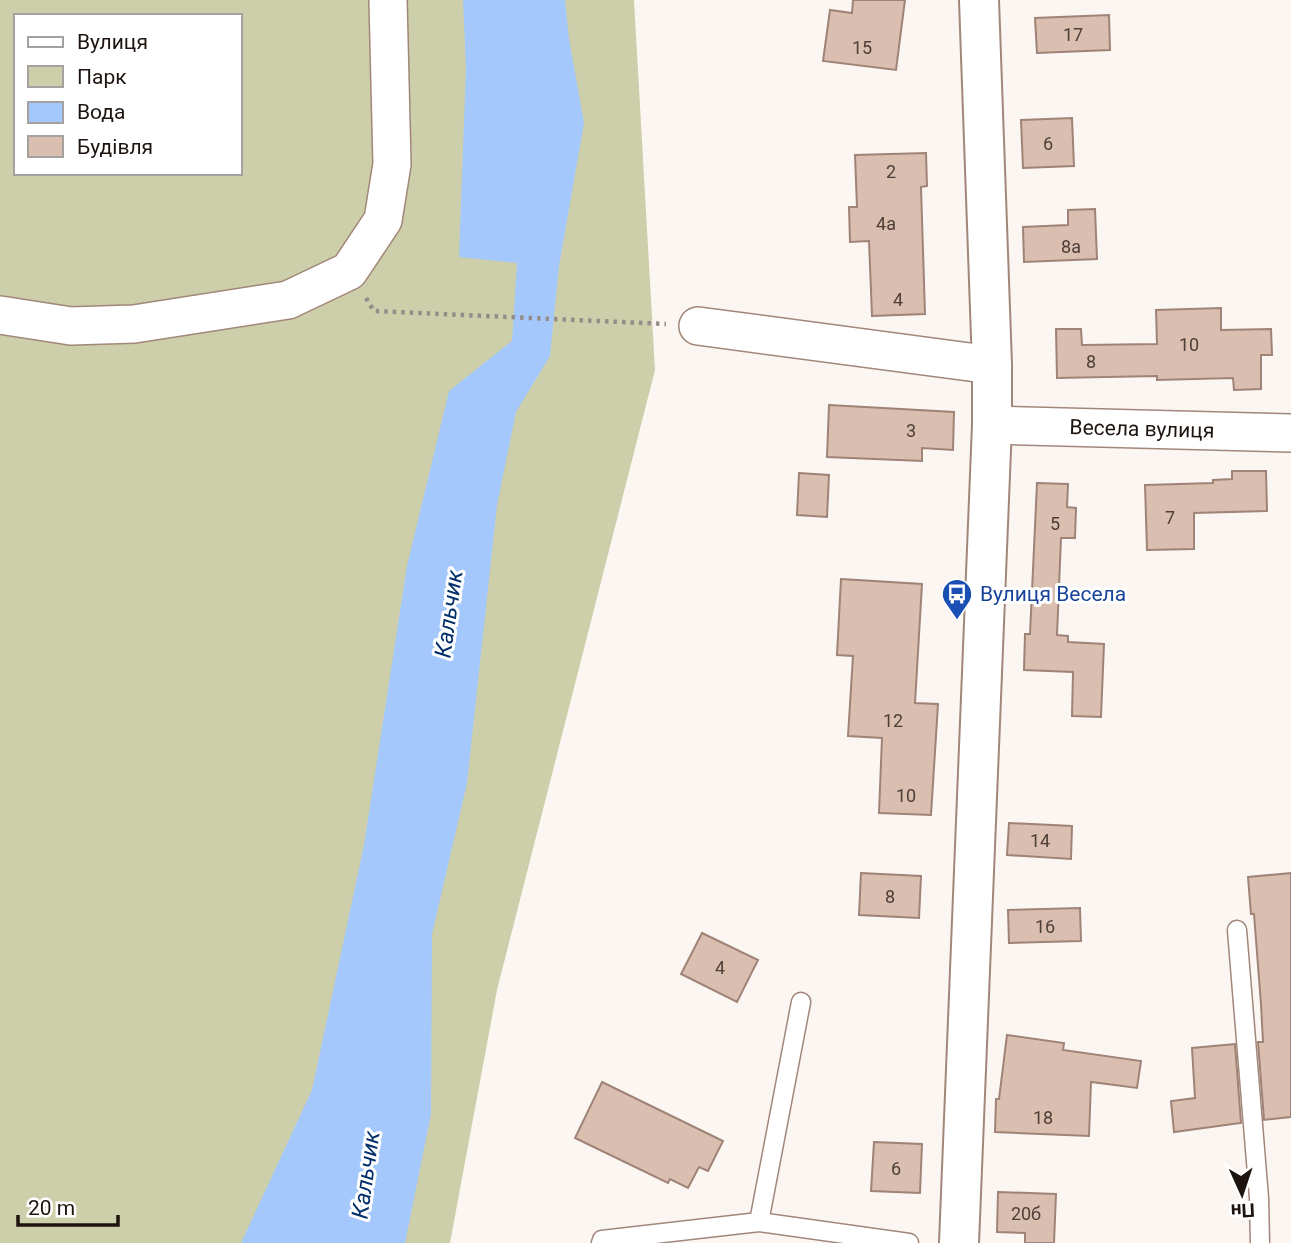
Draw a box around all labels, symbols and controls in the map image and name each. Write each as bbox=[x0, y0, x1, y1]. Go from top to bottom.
legend bbox=[14, 14, 242, 175]
house number: 17 bbox=[1063, 24, 1083, 45]
text: Вулиця bbox=[77, 30, 148, 54]
house number: 15 bbox=[852, 37, 872, 58]
text: Парк bbox=[77, 65, 127, 89]
text: Вода bbox=[77, 100, 125, 124]
house number: 6 bbox=[1043, 133, 1053, 154]
text: Будівля bbox=[77, 135, 153, 159]
house number: 2 bbox=[886, 161, 896, 182]
house number: 4а bbox=[876, 213, 896, 234]
house number: 8а bbox=[1061, 236, 1081, 257]
house number: 4 bbox=[893, 289, 903, 310]
house number: 10 bbox=[1179, 334, 1199, 355]
house number: 8 bbox=[1086, 351, 1096, 372]
street label: Весела вулиця bbox=[1069, 415, 1215, 443]
house number: 3 bbox=[906, 420, 916, 441]
house number: 7 bbox=[1165, 507, 1175, 528]
house number: 5 bbox=[1050, 513, 1060, 534]
water label: Кальчик bbox=[429, 568, 469, 660]
bus stop icon: Вулиця Весела bbox=[940, 577, 974, 621]
place label: Вулиця Весела bbox=[980, 582, 1126, 606]
house number: 12 bbox=[883, 710, 903, 731]
house number: 10 bbox=[896, 785, 916, 806]
house number: 14 bbox=[1030, 830, 1050, 851]
house number: 8 bbox=[885, 886, 895, 907]
house number: 16 bbox=[1035, 916, 1055, 937]
house number: 4 bbox=[715, 957, 725, 978]
house number: 18 bbox=[1033, 1107, 1053, 1128]
water label: Кальчик bbox=[346, 1129, 386, 1221]
house number: 6 bbox=[891, 1158, 901, 1179]
north arrow bbox=[1207, 1159, 1277, 1229]
scale bar bbox=[18, 1184, 117, 1228]
text: 20 m bbox=[28, 1196, 75, 1220]
text: Пн bbox=[1230, 1198, 1256, 1223]
house number: 20б bbox=[1011, 1203, 1041, 1224]

